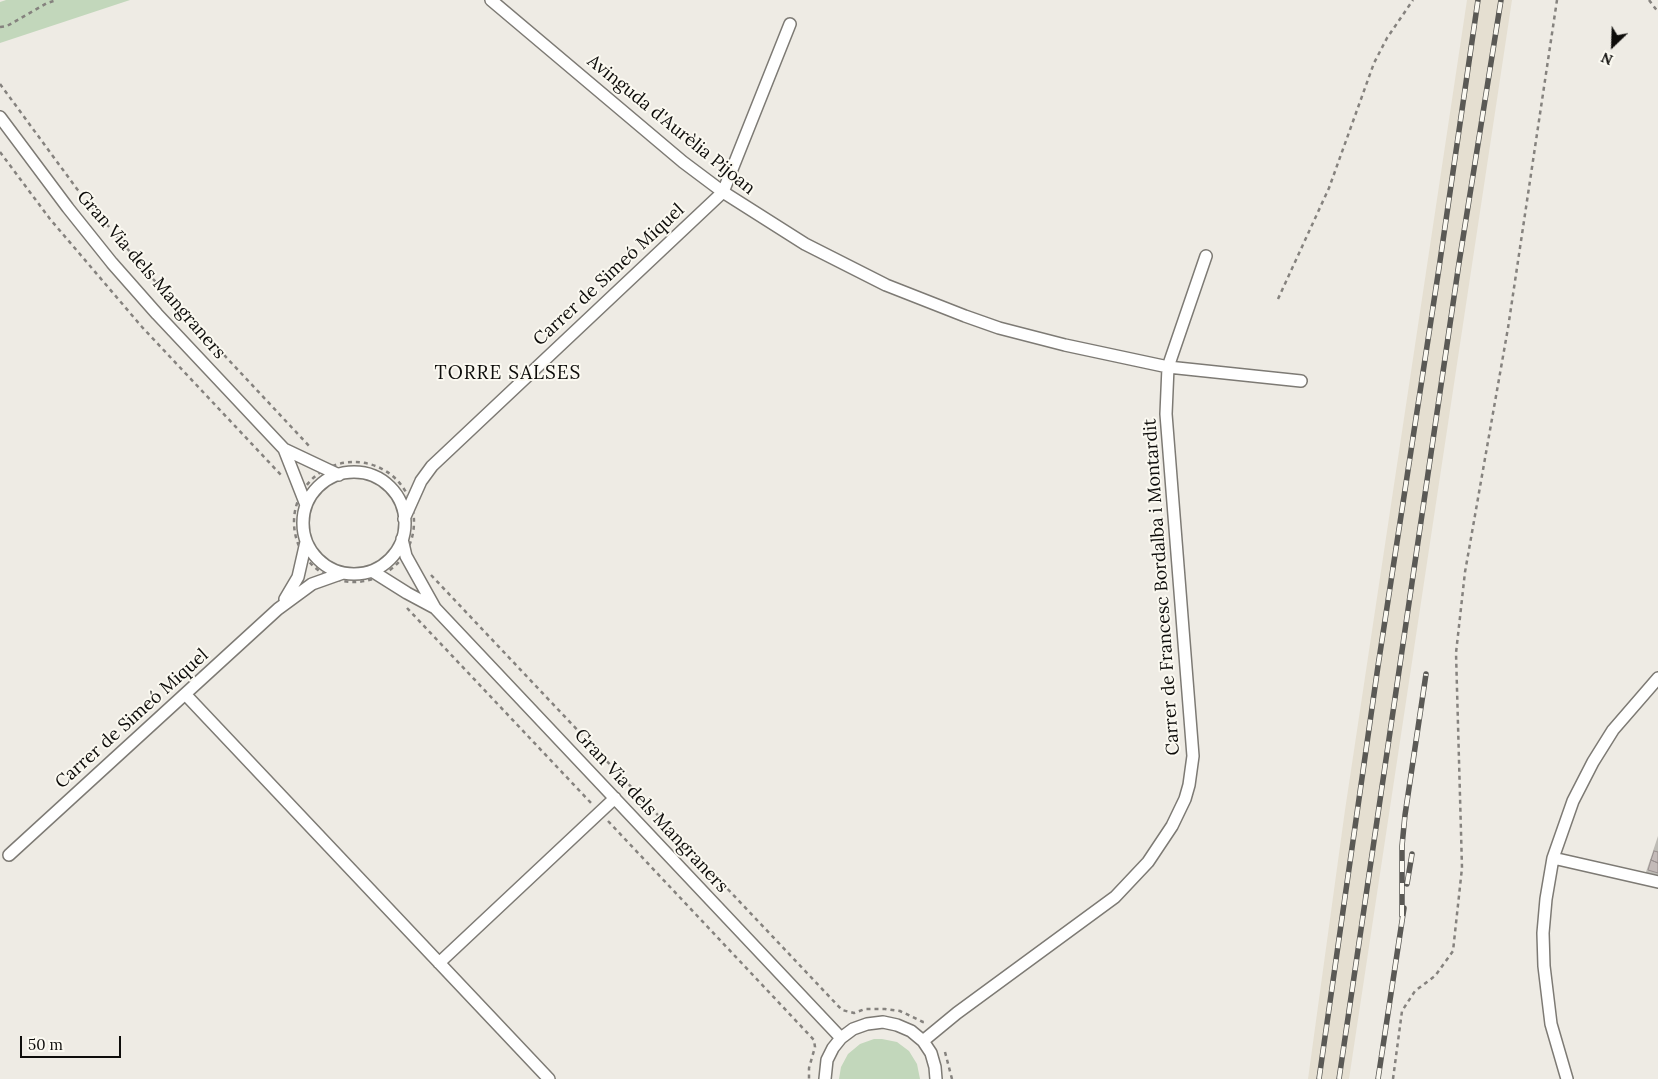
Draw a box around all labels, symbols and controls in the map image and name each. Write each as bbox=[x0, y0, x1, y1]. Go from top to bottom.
north arrow bbox=[1588, 20, 1638, 70]
text: N bbox=[1598, 48, 1616, 69]
street label: Avinguda d'Aurèlia Pijoan bbox=[583, 51, 759, 199]
street label: Gran Via dels Mangraners bbox=[72, 186, 230, 364]
street label: Carrer de Simeó Miquel bbox=[529, 199, 689, 351]
district label: TORRE SALSES bbox=[433, 363, 583, 385]
street label: Carrer de Francesc Bordalba i Montardit bbox=[1139, 418, 1185, 756]
street label: Carrer de Simeó Miquel bbox=[51, 645, 213, 793]
street label: Gran Via dels Mangraners bbox=[570, 725, 732, 897]
scale bar bbox=[22, 1026, 124, 1058]
text: 50 m bbox=[28, 1035, 63, 1054]

